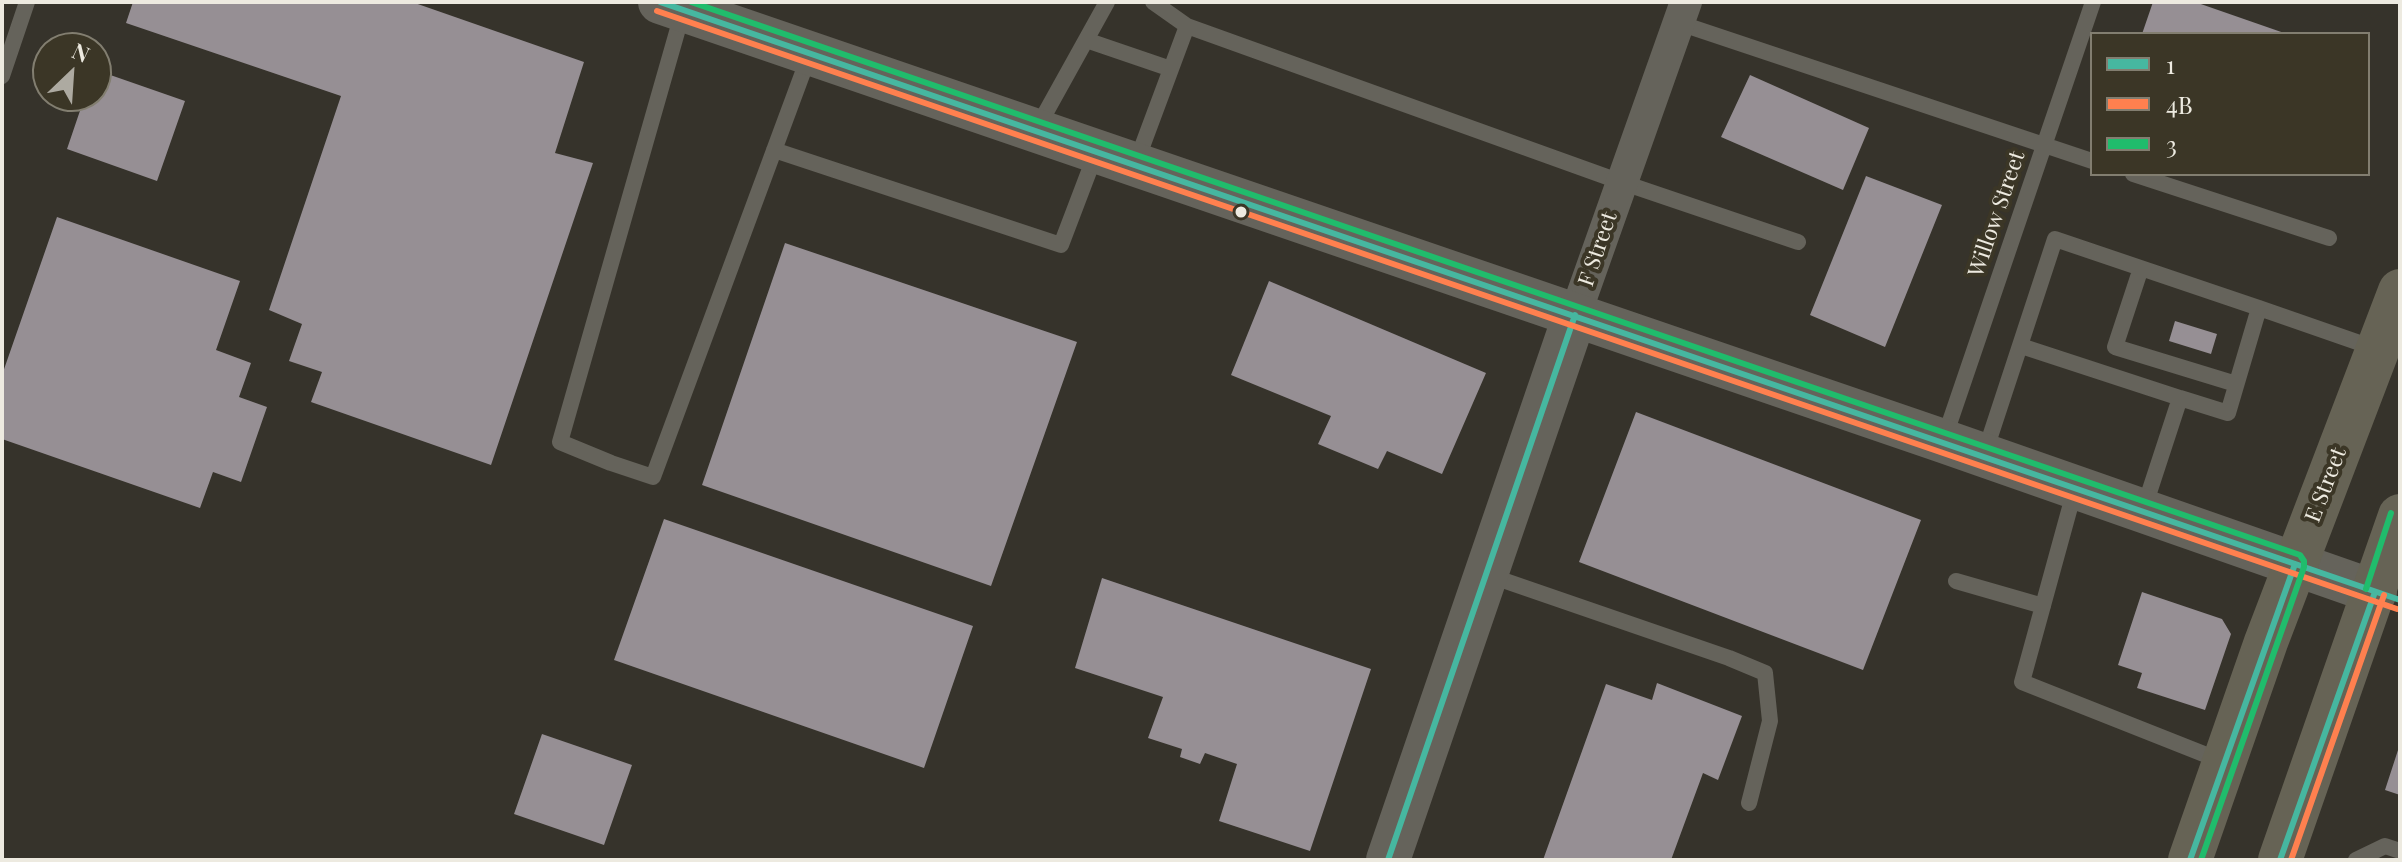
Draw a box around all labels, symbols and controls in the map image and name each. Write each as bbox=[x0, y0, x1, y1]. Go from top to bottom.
north arrow bbox=[32, 32, 112, 112]
legend bbox=[2090, 32, 2370, 176]
text: N bbox=[68, 35, 95, 69]
text: 1 bbox=[2166, 48, 2175, 80]
text: 4B bbox=[2166, 88, 2193, 120]
text: 3 bbox=[2166, 128, 2177, 160]
street label: Willow Street bbox=[1963, 147, 2031, 281]
unlabelled marker bbox=[1233, 204, 1249, 220]
street label: F Street bbox=[1573, 208, 1623, 290]
street label: E Street bbox=[2300, 444, 2352, 526]

